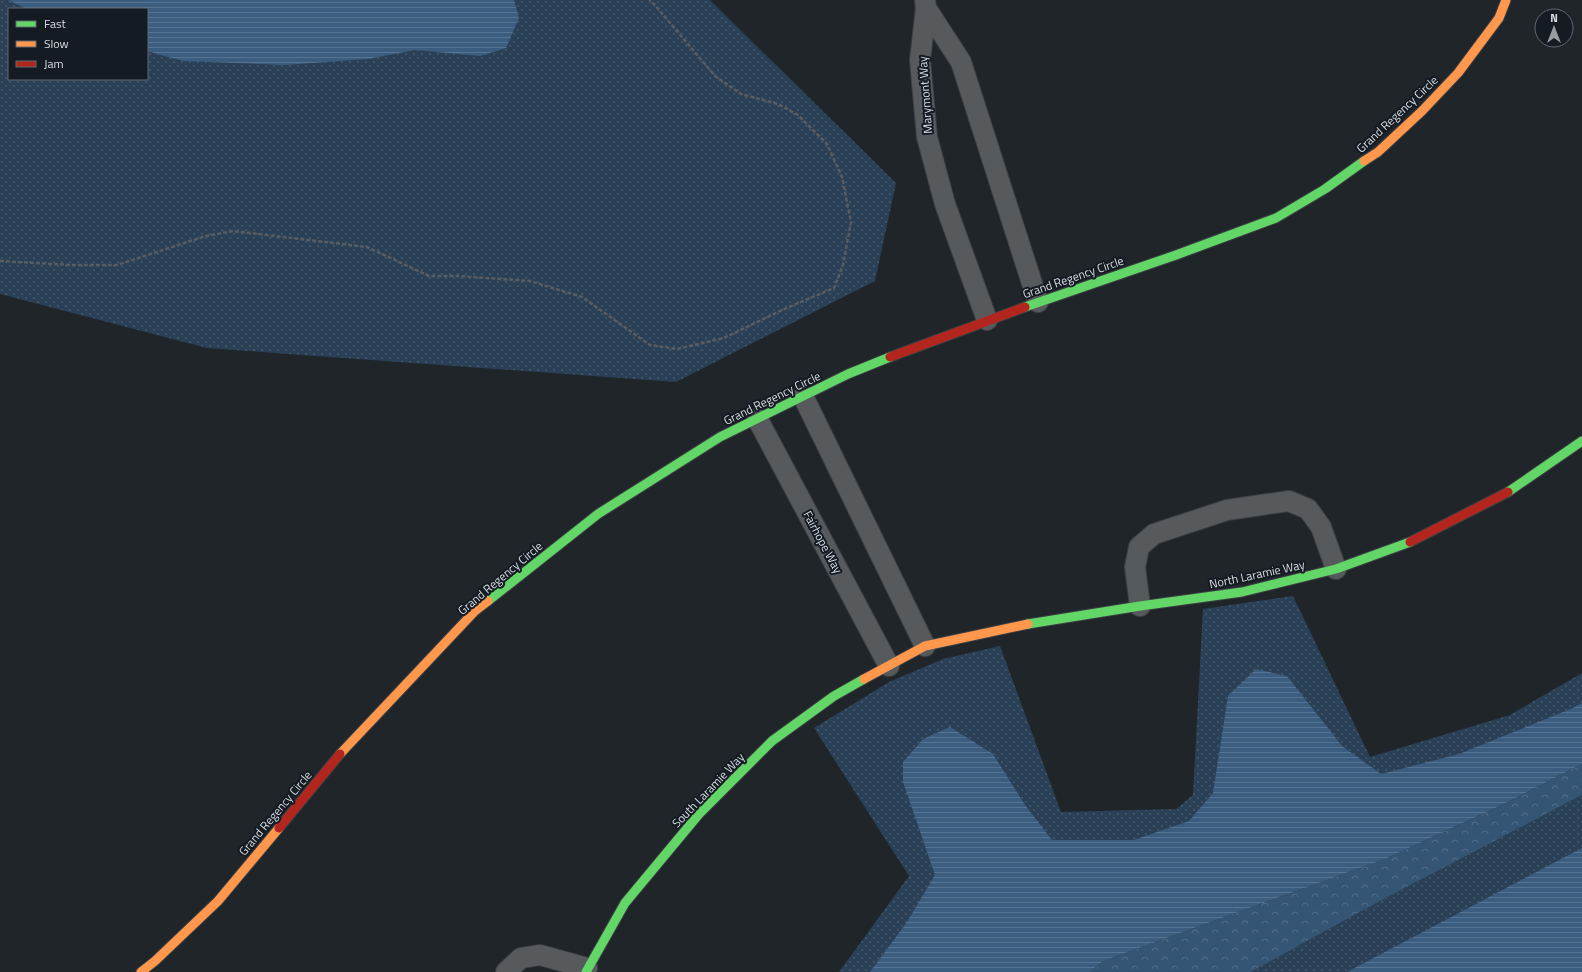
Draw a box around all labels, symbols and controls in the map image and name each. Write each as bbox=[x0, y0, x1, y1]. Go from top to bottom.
legend bbox=[8, 8, 148, 80]
north arrow bbox=[1534, 8, 1574, 48]
text: N bbox=[1550, 10, 1558, 26]
text: Fast bbox=[44, 14, 67, 33]
text: Slow bbox=[44, 34, 69, 53]
text: Jam bbox=[44, 54, 64, 73]
street label: Marymont Way bbox=[913, 55, 937, 135]
street label: Grand Regency Circle bbox=[1352, 71, 1442, 157]
street label: Grand Regency Circle bbox=[1020, 251, 1126, 303]
street label: Grand Regency Circle bbox=[720, 366, 824, 430]
street label: Fairhope Way bbox=[798, 507, 848, 577]
street label: Grand Regency Circle bbox=[453, 537, 547, 619]
street label: North Laramie Way bbox=[1207, 555, 1307, 593]
street label: South Laramie Way bbox=[667, 748, 749, 832]
street label: Grand Regency Circle bbox=[234, 766, 316, 860]

